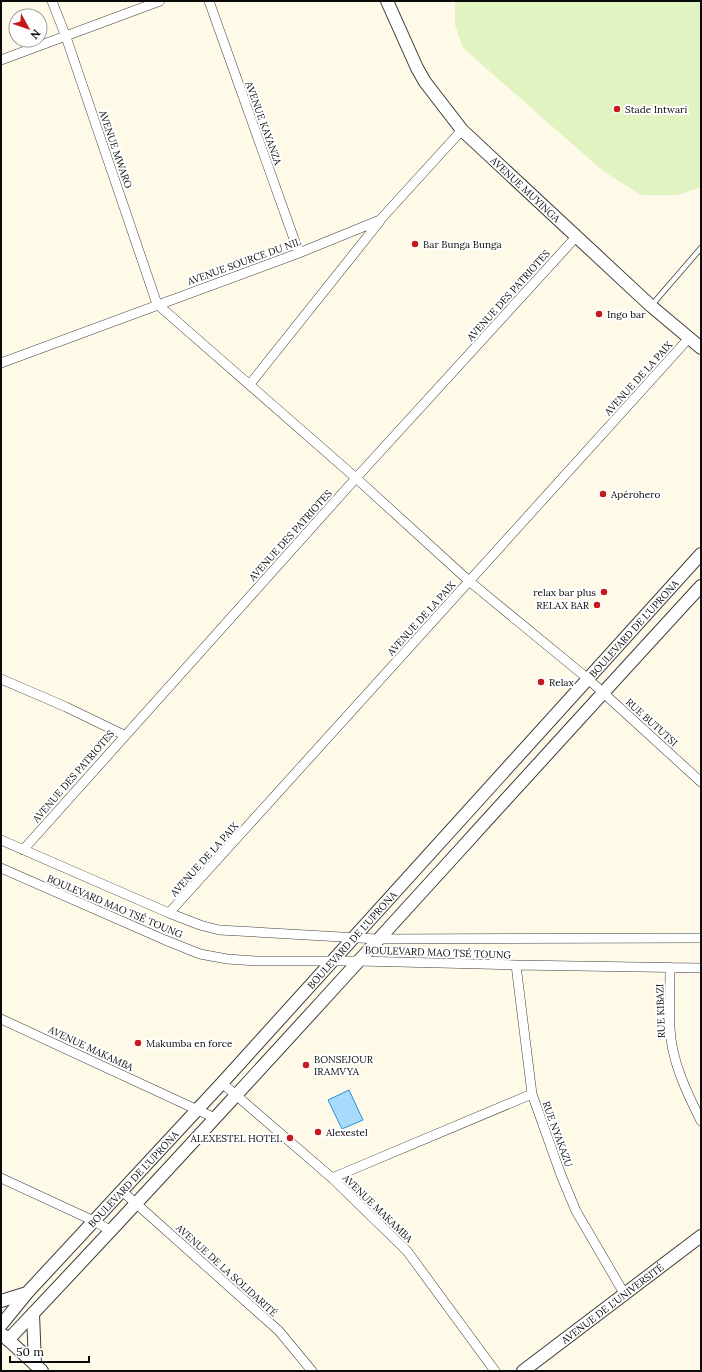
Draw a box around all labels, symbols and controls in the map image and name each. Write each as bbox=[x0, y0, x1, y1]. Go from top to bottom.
north arrow bbox=[8, 8, 48, 48]
text: N bbox=[27, 27, 44, 43]
street label: AVENUE KAYANZA bbox=[242, 79, 285, 167]
place label: Stade Intwari bbox=[625, 103, 687, 116]
marker: Stade Intwari bbox=[612, 104, 622, 114]
street label: AVENUE MWARO bbox=[96, 107, 135, 190]
street label: AVENUE MUYINGA bbox=[487, 153, 563, 226]
street label: AVENUE SOURCE DU NIL bbox=[185, 235, 303, 288]
place label: Bar Bunga Bunga bbox=[423, 238, 502, 251]
marker: Bar Bunga Bunga bbox=[410, 239, 420, 249]
street label: AVENUE DES PATRIOTES bbox=[463, 247, 553, 344]
place label: Ingo bar bbox=[607, 308, 646, 321]
marker: Ingo bar bbox=[594, 309, 604, 319]
street label: AVENUE DE LA PAIX bbox=[601, 338, 675, 419]
street label: AVENUE DES PATRIOTES bbox=[245, 487, 335, 584]
place label: Apérohero bbox=[610, 488, 660, 501]
marker: Apérohero bbox=[598, 489, 608, 499]
street label: BOULEVARD DE L'UPRONA bbox=[586, 577, 682, 680]
street label: AVENUE DE LA PAIX bbox=[384, 578, 458, 659]
place label: relax bar plus bbox=[533, 586, 596, 599]
marker: relax bar plus bbox=[599, 587, 609, 597]
place label: RELAX BAR bbox=[536, 599, 590, 612]
marker: RELAX BAR bbox=[592, 600, 602, 610]
place label: Relax bbox=[549, 676, 575, 689]
marker: Relax bbox=[536, 677, 546, 687]
street label: RUE BUTUTSI bbox=[623, 696, 680, 749]
street label: AVENUE DES PATRIOTES bbox=[29, 727, 117, 826]
street label: AVENUE DE LA PAIX bbox=[167, 819, 241, 900]
street label: BOULEVARD MAO TSÉ TOUNG bbox=[45, 872, 185, 941]
street label: BOULEVARD DE L'UPRONA bbox=[305, 888, 400, 992]
street label: BOULEVARD MAO TSÉ TOUNG bbox=[365, 943, 512, 962]
street label: RUE KIBAZI bbox=[653, 984, 668, 1038]
street label: AVENUE MAKAMBA bbox=[45, 1023, 136, 1074]
place label: Makumba en force bbox=[146, 1037, 233, 1050]
marker: Makumba en force bbox=[133, 1038, 143, 1048]
place label: BONSEJOUR IRAMVYA bbox=[314, 1053, 374, 1078]
marker: BONSEJOUR IRAMVYA bbox=[301, 1060, 311, 1070]
street label: RUE NYAKAZU bbox=[540, 1099, 576, 1169]
place label: Alexestel bbox=[325, 1126, 368, 1139]
marker: Alexestel bbox=[313, 1127, 323, 1137]
street label: BOULEVARD DE L'UPRONA bbox=[85, 1128, 182, 1230]
place label: ALEXESTEL HOTEL bbox=[189, 1132, 282, 1145]
marker: ALEXESTEL HOTEL bbox=[285, 1133, 295, 1143]
street label: AVENUE MAKAMBA bbox=[339, 1171, 416, 1246]
street label: AVENUE DE LA SOLIDARITÉ bbox=[172, 1221, 280, 1319]
street label: AVENUE DE L'UNIVERSITÉ bbox=[558, 1261, 666, 1347]
scale bar bbox=[10, 1338, 89, 1364]
text: 50 m bbox=[16, 1344, 44, 1359]

